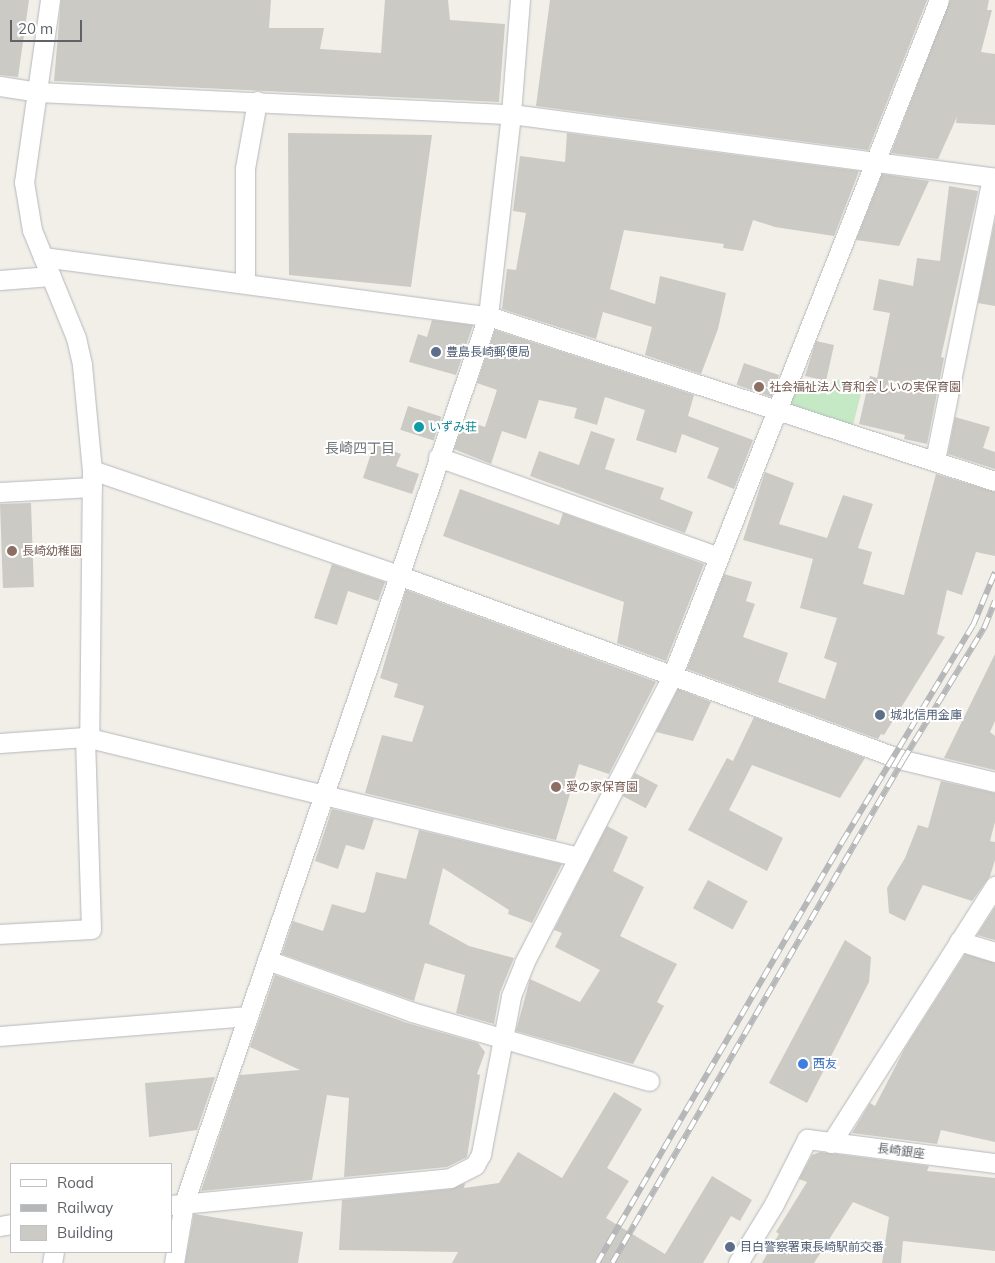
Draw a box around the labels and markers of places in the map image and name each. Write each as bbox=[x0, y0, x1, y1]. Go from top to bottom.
place label: 豊島長崎郵便局 bbox=[446, 345, 530, 359]
marker: 豊島長崎郵便局 bbox=[430, 346, 442, 358]
place label: 社会福祉法人育和会しいの実保育園 bbox=[769, 380, 961, 394]
marker: 社会福祉法人育和会しいの実保育園 bbox=[753, 381, 765, 393]
place label: いずみ荘 bbox=[429, 420, 477, 434]
marker: いずみ荘 bbox=[413, 421, 425, 433]
place label: 長崎幼稚園 bbox=[22, 544, 82, 558]
marker: 長崎幼稚園 bbox=[6, 545, 18, 557]
place label: 城北信用金庫 bbox=[890, 708, 962, 722]
marker: 城北信用金庫 bbox=[874, 709, 886, 721]
place label: 愛の家保育園 bbox=[566, 780, 638, 794]
marker: 愛の家保育園 bbox=[550, 781, 562, 793]
place label: 西友 bbox=[813, 1057, 837, 1071]
marker: 西友 bbox=[797, 1058, 809, 1070]
place label: 目白警察署東長崎駅前交番 bbox=[740, 1240, 884, 1254]
marker: 目白警察署東長崎駅前交番 bbox=[724, 1241, 736, 1253]

